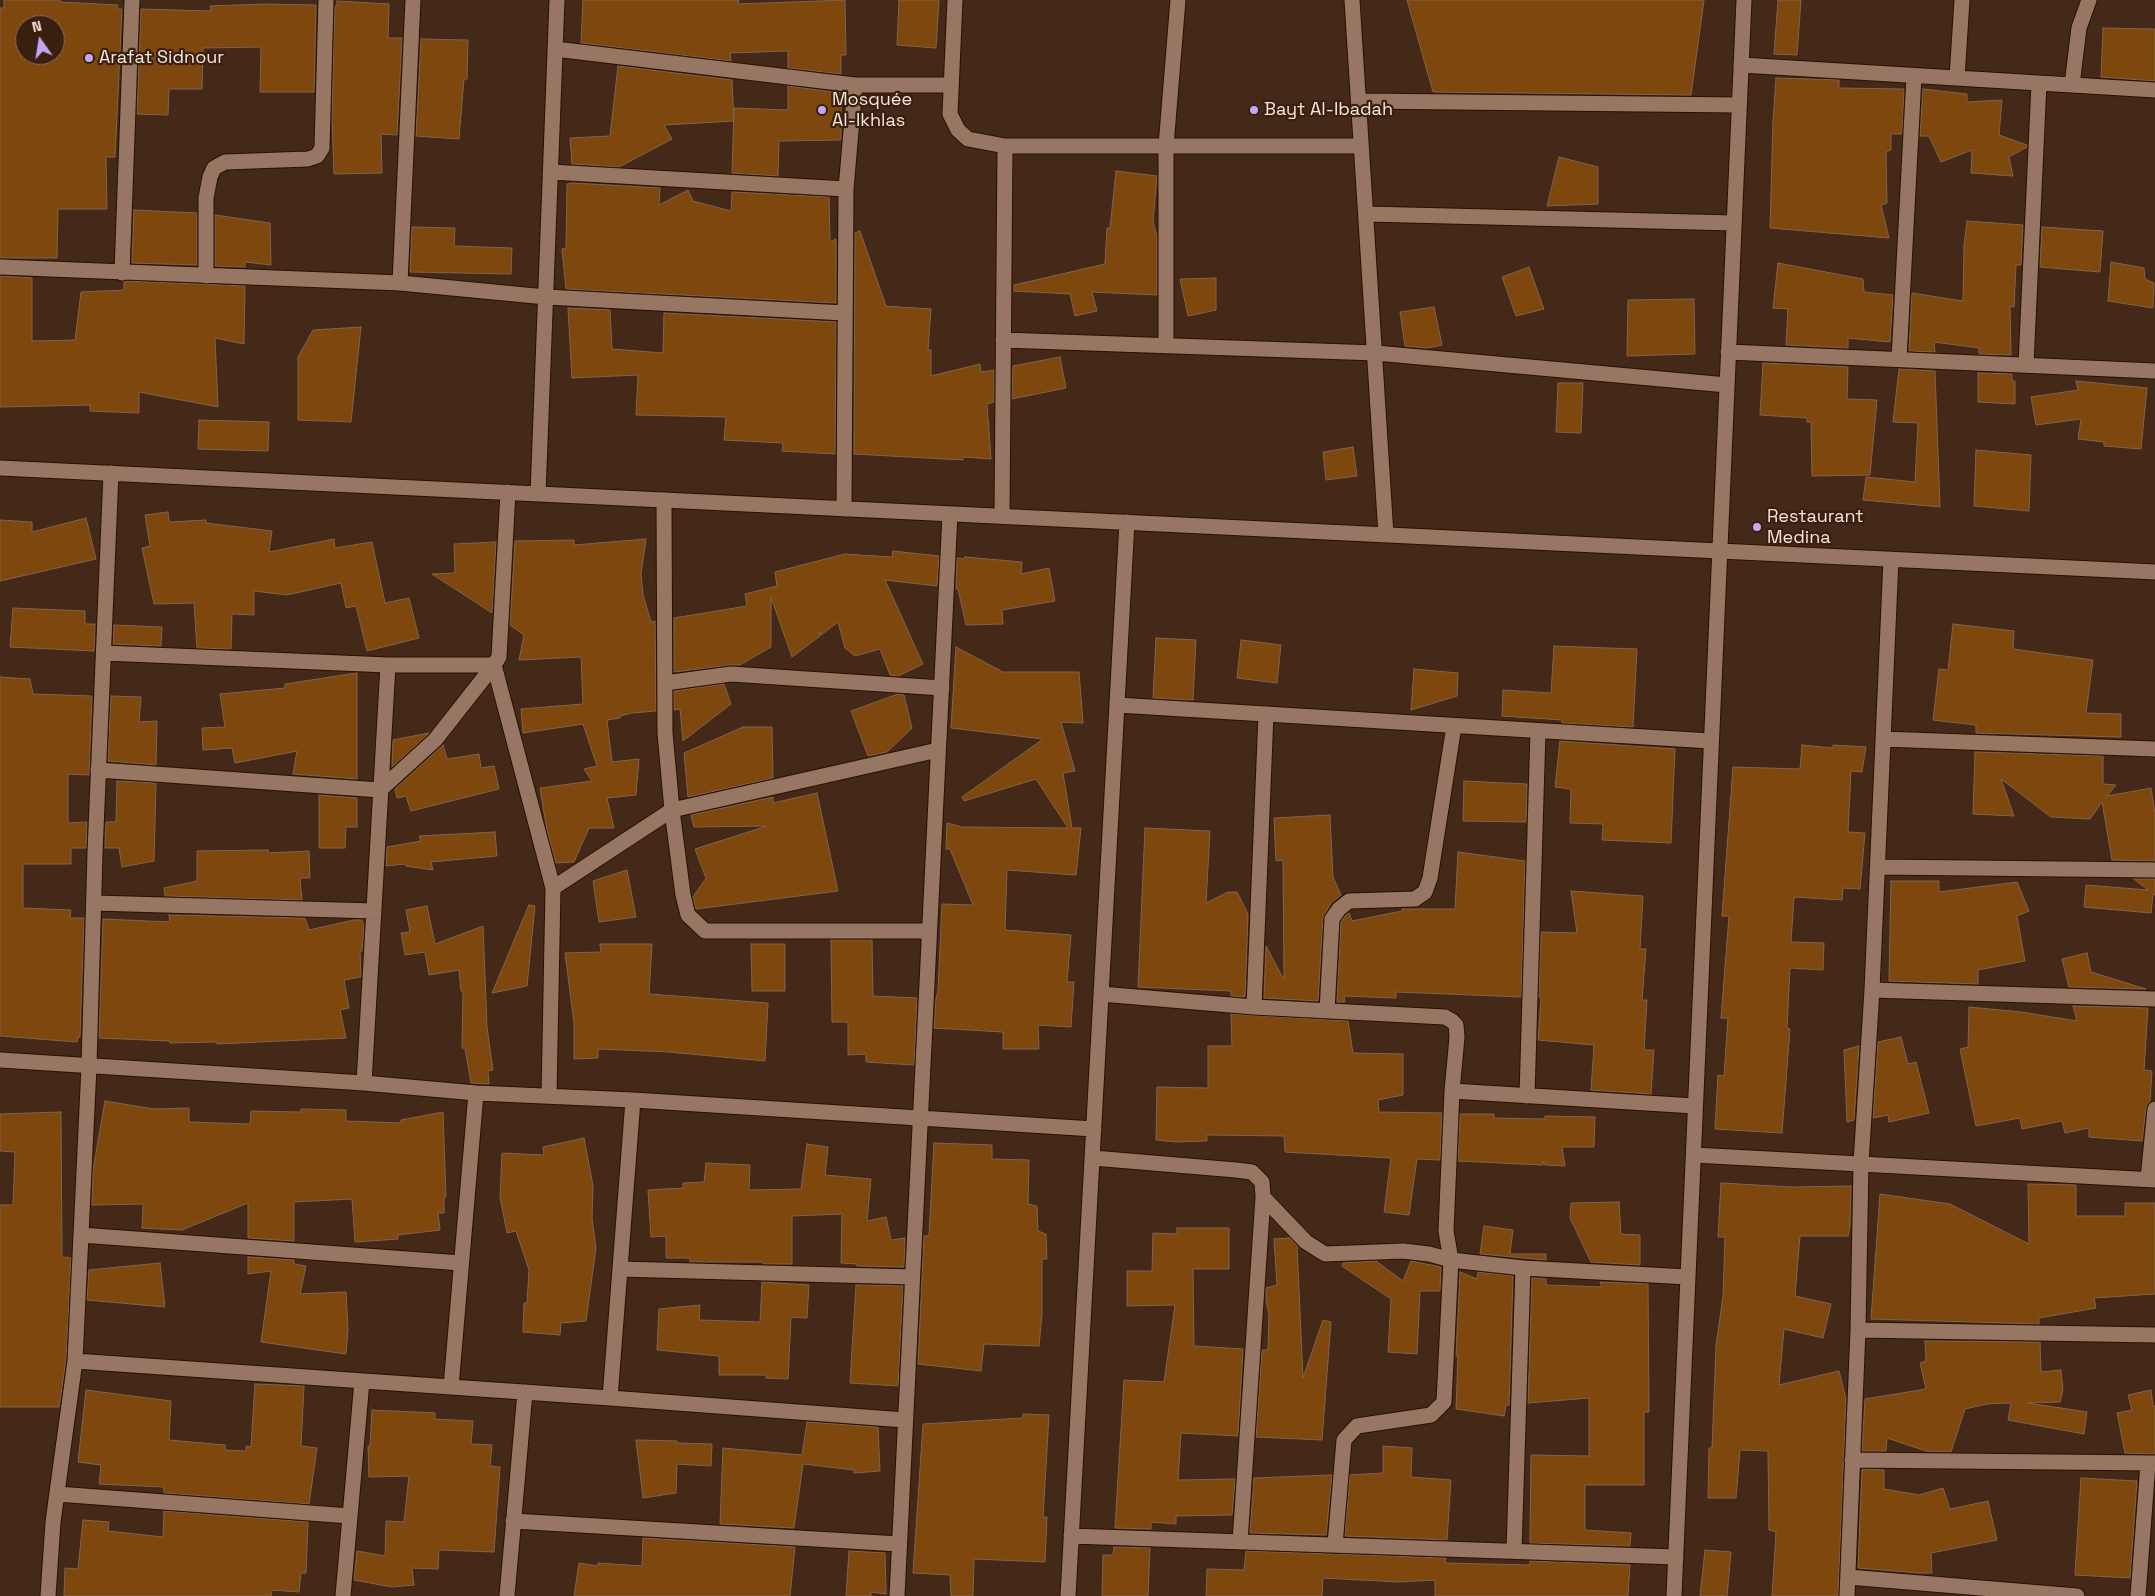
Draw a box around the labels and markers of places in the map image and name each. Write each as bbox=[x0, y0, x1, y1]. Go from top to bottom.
place label: Arafat Sidnour bbox=[99, 47, 224, 69]
marker: Arafat Sidnour bbox=[83, 52, 95, 64]
place label: Mosquée Al-Ikhlas bbox=[832, 89, 912, 132]
place label: Bayt Al-Ibadah bbox=[1264, 99, 1393, 121]
marker: Mosquée Al-Ikhlas bbox=[816, 104, 828, 116]
marker: Bayt Al-Ibadah bbox=[1248, 104, 1260, 116]
place label: Restaurant Medina bbox=[1767, 506, 1864, 548]
marker: Restaurant Medina bbox=[1751, 521, 1763, 533]

